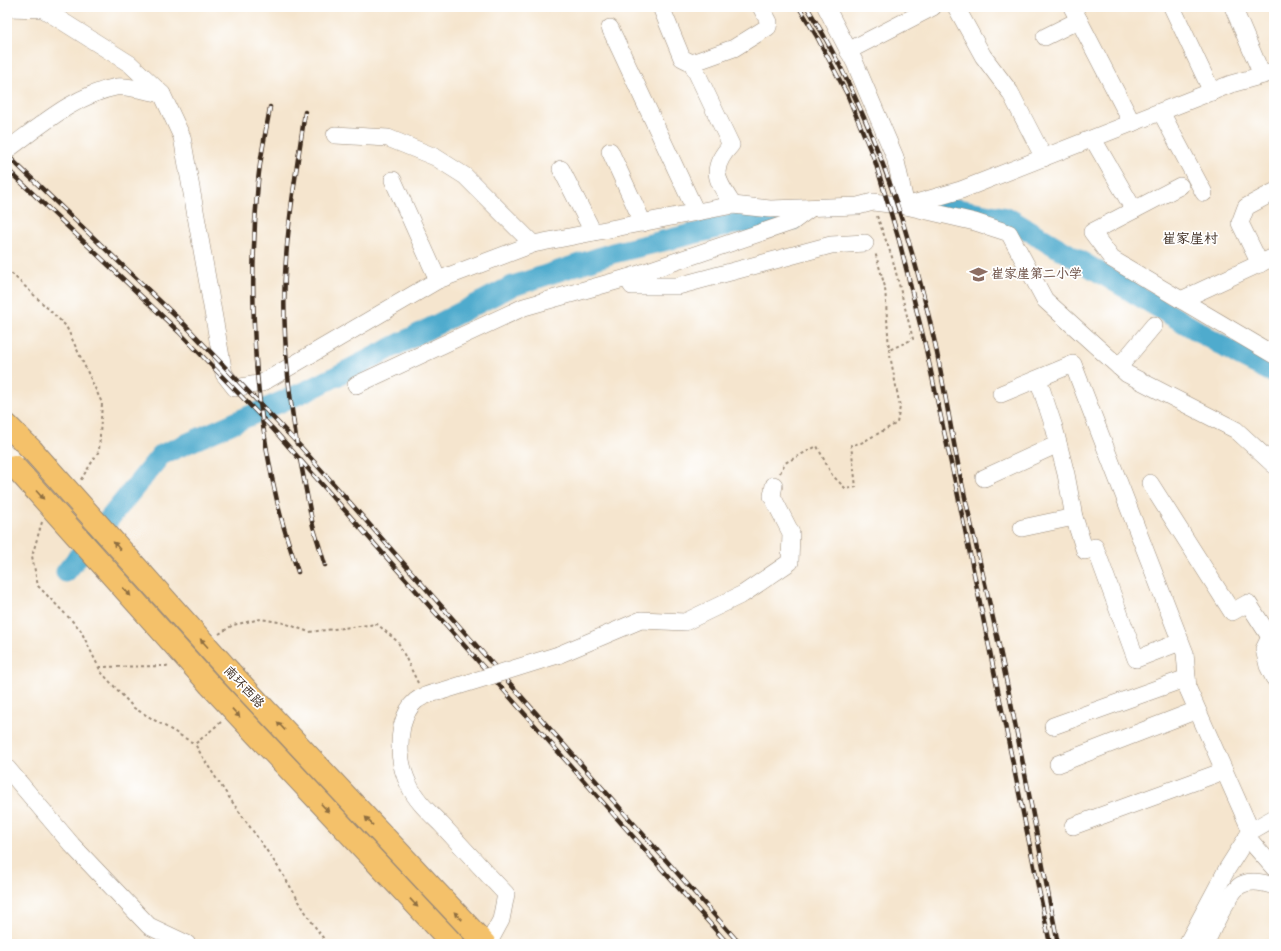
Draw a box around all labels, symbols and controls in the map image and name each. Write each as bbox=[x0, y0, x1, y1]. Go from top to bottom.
district label: 崔家崖村 bbox=[1162, 230, 1218, 247]
school or university icon: 崔家崖第二小学 bbox=[968, 264, 988, 284]
place label: 崔家崖第二小学 bbox=[991, 266, 1082, 282]
one-way arrow bbox=[36, 490, 45, 501]
one-way arrow bbox=[113, 541, 122, 550]
one-way arrow bbox=[122, 587, 132, 597]
one-way arrow bbox=[199, 637, 208, 648]
street label: 南环西路 bbox=[220, 663, 268, 711]
one-way arrow bbox=[232, 708, 241, 718]
one-way arrow bbox=[276, 721, 285, 731]
one-way arrow bbox=[320, 803, 330, 813]
one-way arrow bbox=[364, 816, 374, 826]
one-way arrow bbox=[409, 898, 418, 908]
one-way arrow bbox=[453, 911, 463, 921]

